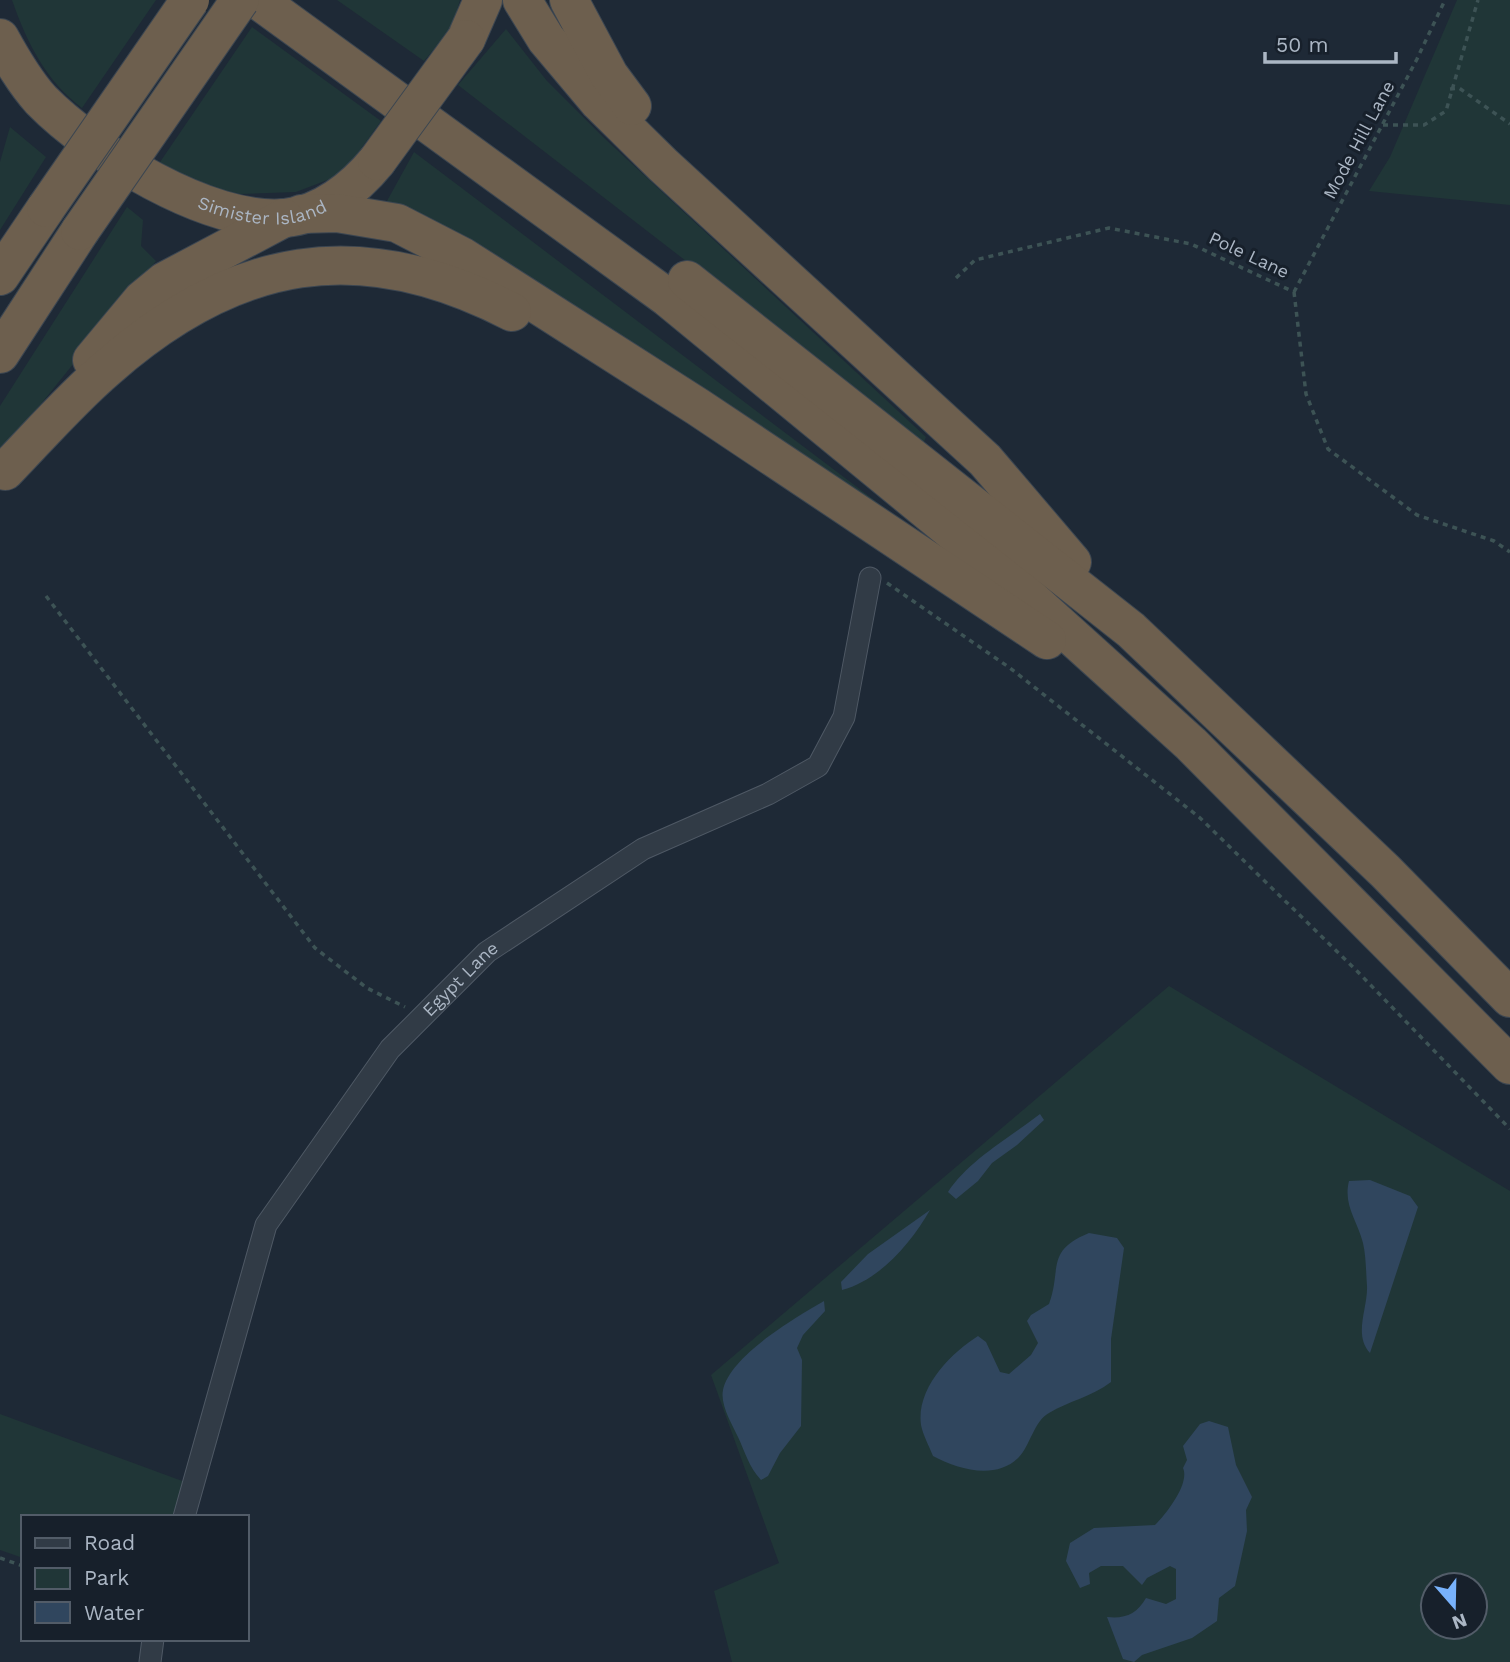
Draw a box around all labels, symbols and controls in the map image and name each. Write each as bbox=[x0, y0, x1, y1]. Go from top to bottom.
scale bar bbox=[1265, 21, 1396, 65]
text: 50 m bbox=[1276, 32, 1328, 57]
street label: Mode Hill Lane bbox=[1319, 77, 1399, 202]
street label: Simister Island bbox=[195, 192, 330, 229]
street label: Pole Lane bbox=[1206, 227, 1293, 282]
street label: Egypt Lane bbox=[418, 937, 502, 1020]
legend bbox=[21, 1515, 248, 1641]
text: Road bbox=[84, 1530, 135, 1555]
text: Park bbox=[84, 1565, 129, 1590]
north arrow bbox=[1419, 1571, 1489, 1641]
text: Water bbox=[84, 1600, 145, 1625]
text: N bbox=[1449, 1608, 1470, 1635]

